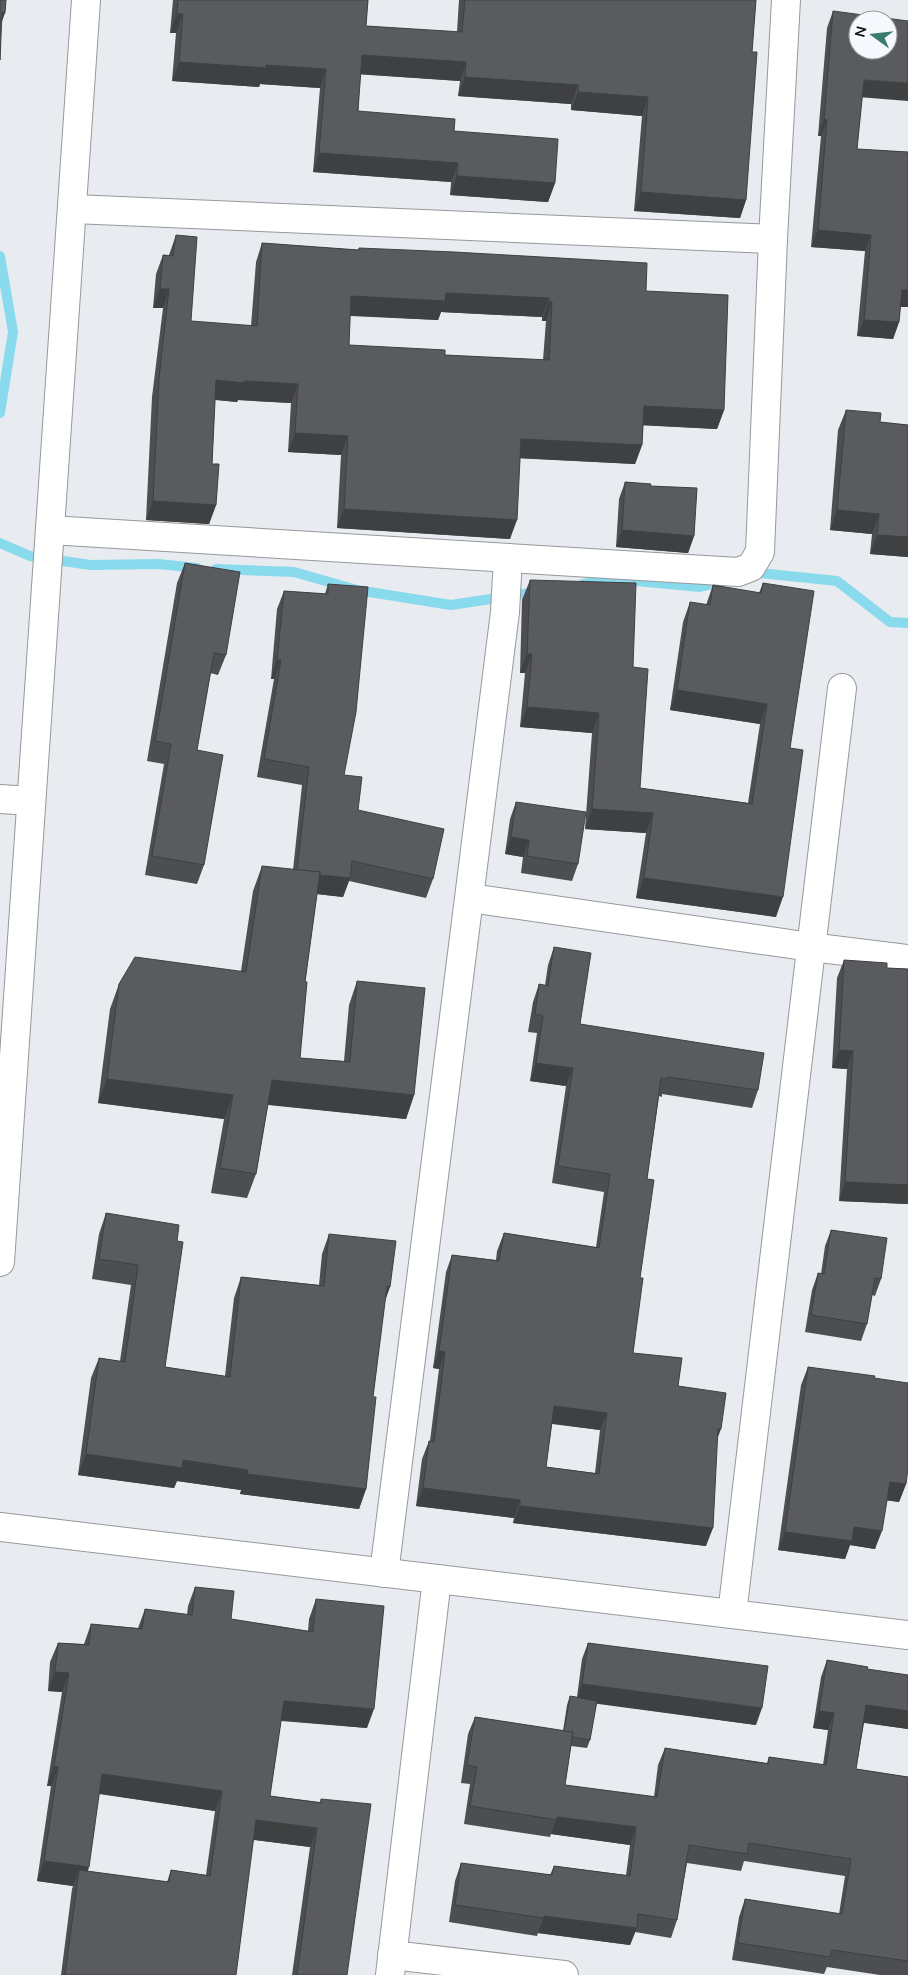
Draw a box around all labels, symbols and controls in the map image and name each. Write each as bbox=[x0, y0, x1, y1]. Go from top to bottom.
north arrow bbox=[848, 10, 898, 60]
text: N bbox=[850, 24, 871, 39]

